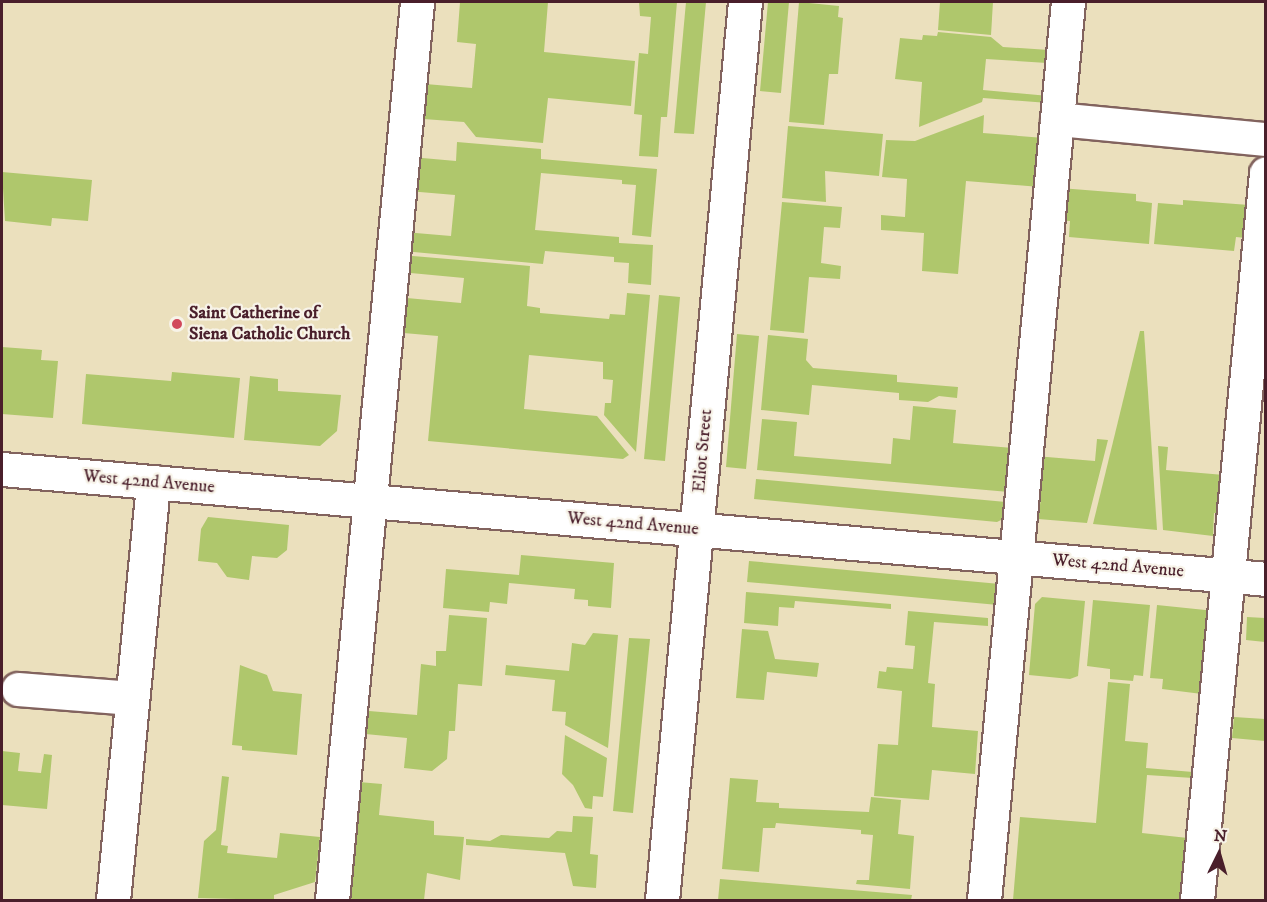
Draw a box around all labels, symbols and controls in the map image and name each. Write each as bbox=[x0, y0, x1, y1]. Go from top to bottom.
place label: Saint Catherine of Siena Catholic Church bbox=[189, 303, 350, 346]
marker: Saint Catherine of Siena Catholic Church bbox=[170, 317, 184, 331]
street label: Eliot Street bbox=[689, 408, 717, 494]
street label: West 42nd Avenue bbox=[82, 465, 216, 499]
street label: West 42nd Avenue bbox=[566, 507, 700, 541]
street label: West 42nd Avenue bbox=[1051, 549, 1185, 583]
north arrow bbox=[1189, 824, 1249, 884]
text: N bbox=[1213, 826, 1228, 847]

